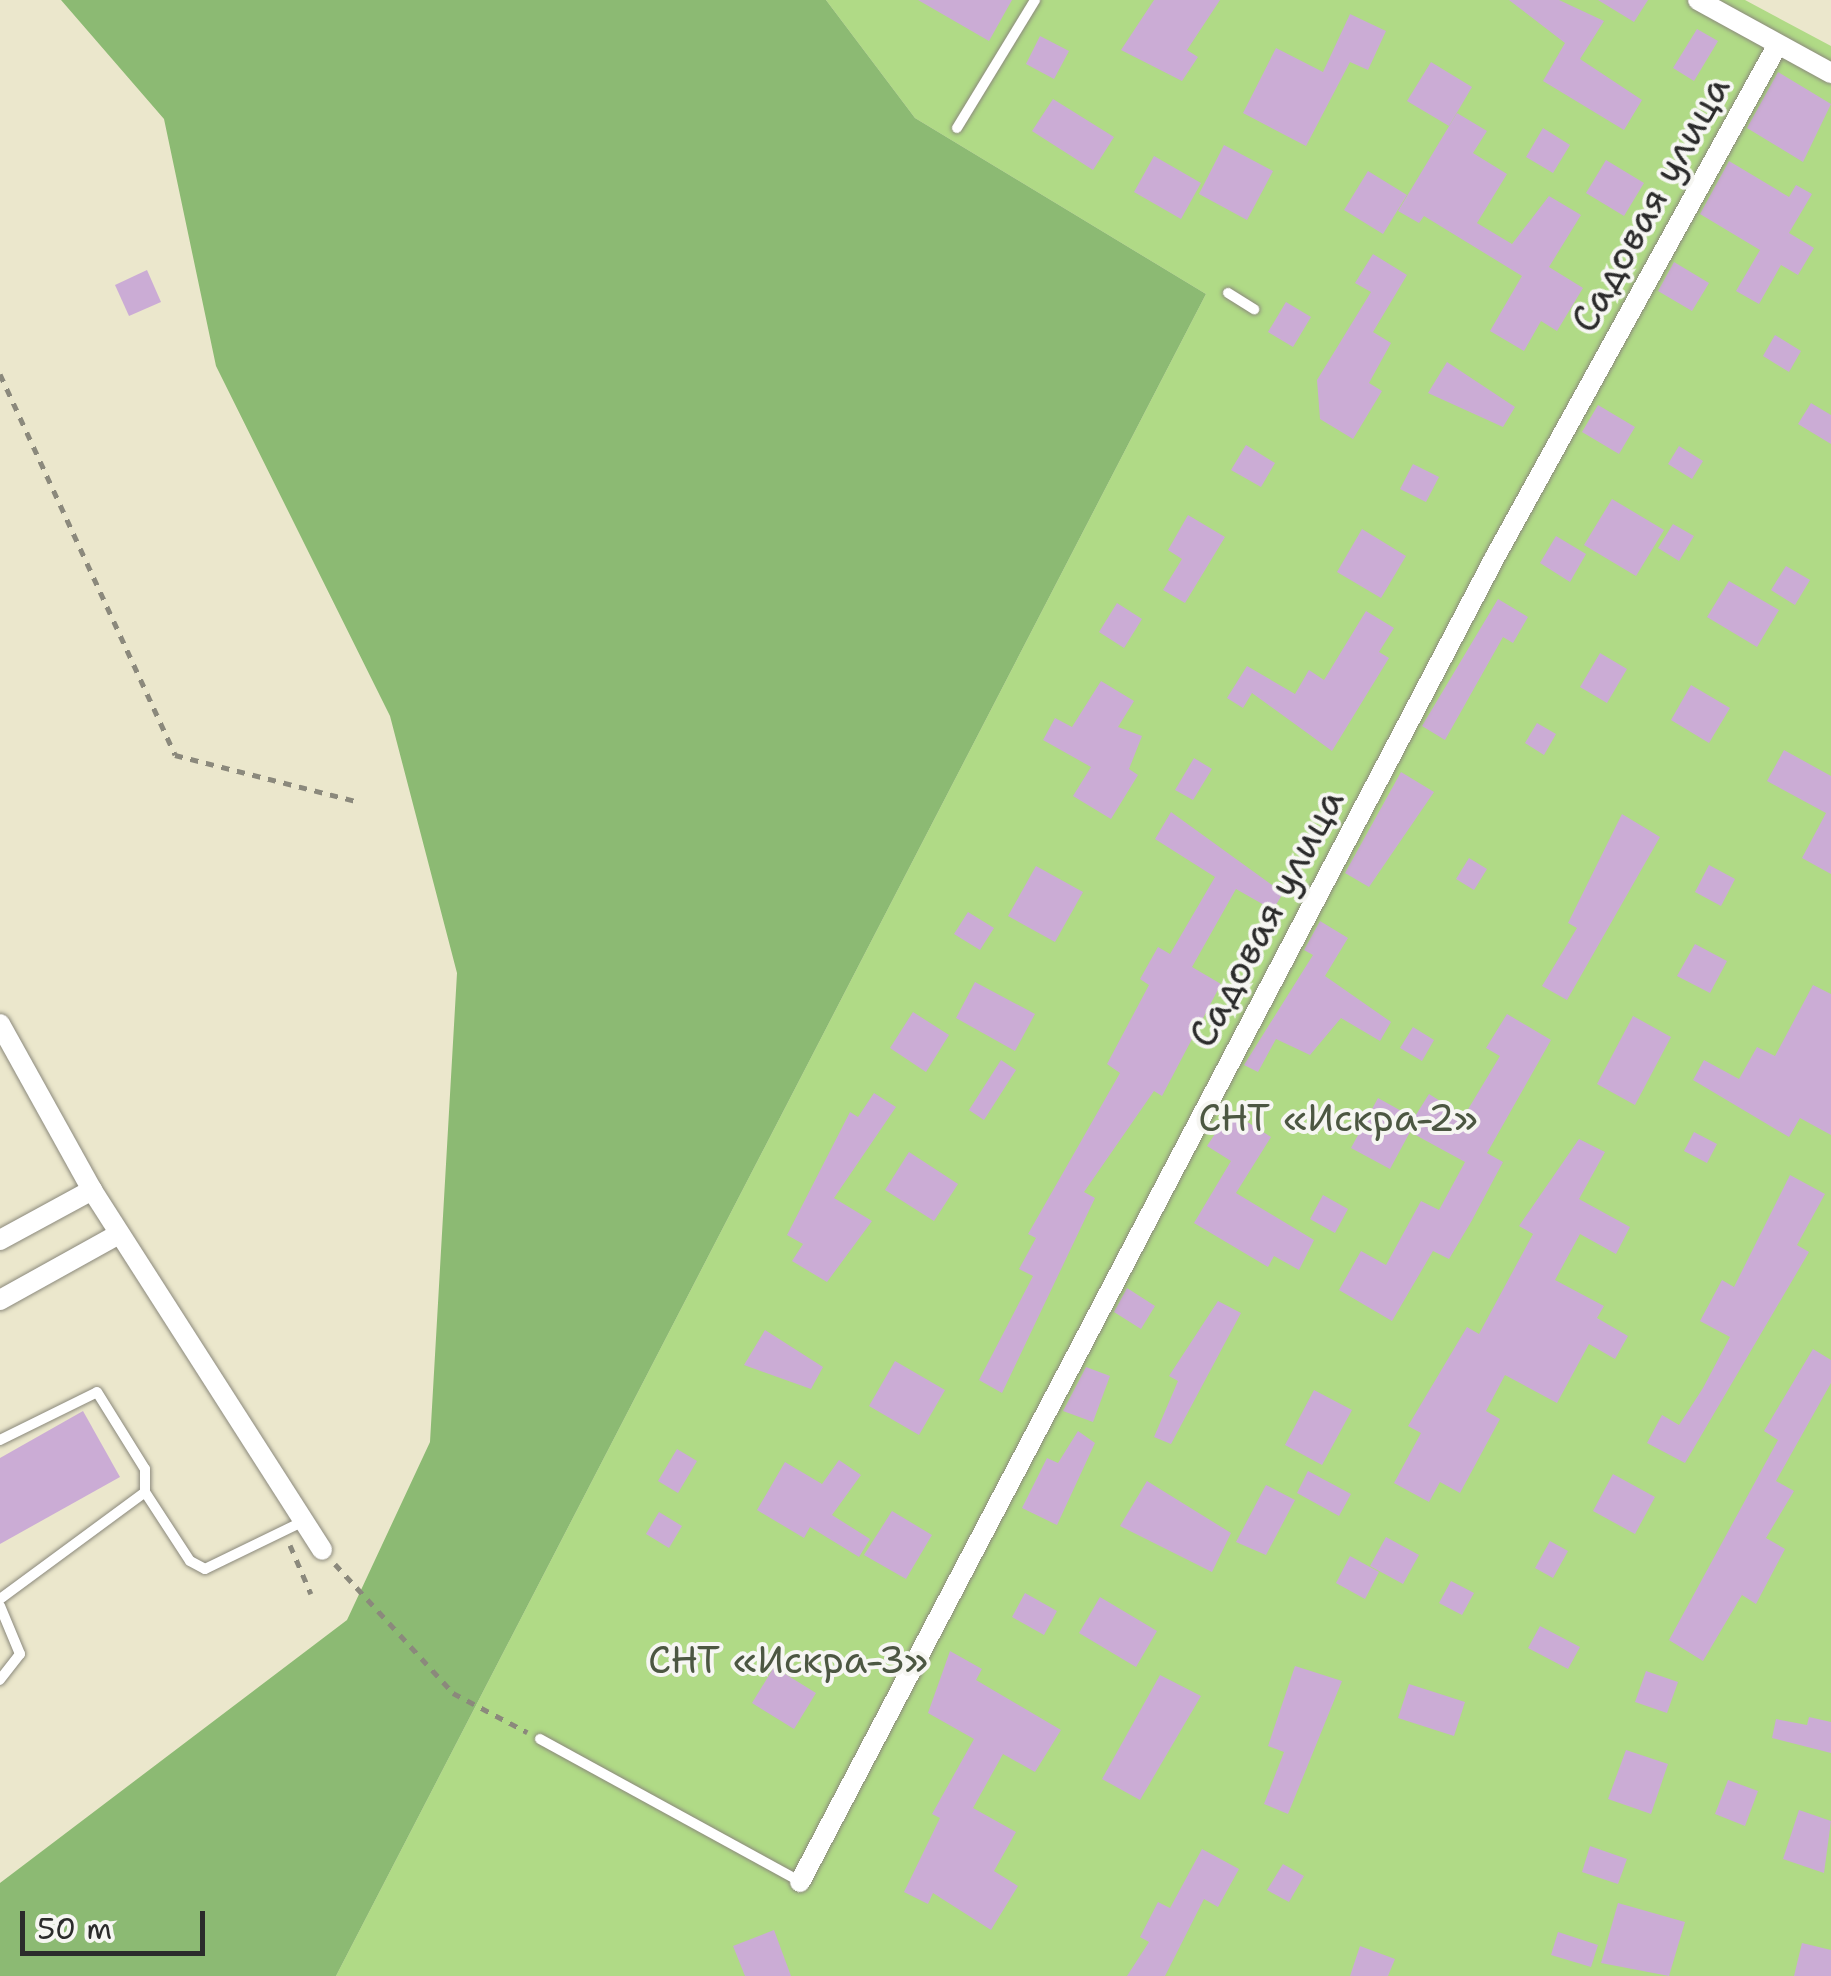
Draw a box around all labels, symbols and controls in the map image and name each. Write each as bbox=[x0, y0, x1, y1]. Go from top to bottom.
street label: Садовая улица bbox=[1561, 68, 1739, 340]
street label: Садовая улица bbox=[1179, 781, 1353, 1055]
park label: СНТ «Искра-2» bbox=[1198, 1095, 1478, 1141]
park label: СНТ «Искра-3» bbox=[648, 1637, 928, 1683]
scale bar bbox=[25, 1891, 210, 1953]
text: 50 m bbox=[37, 1908, 112, 1949]

